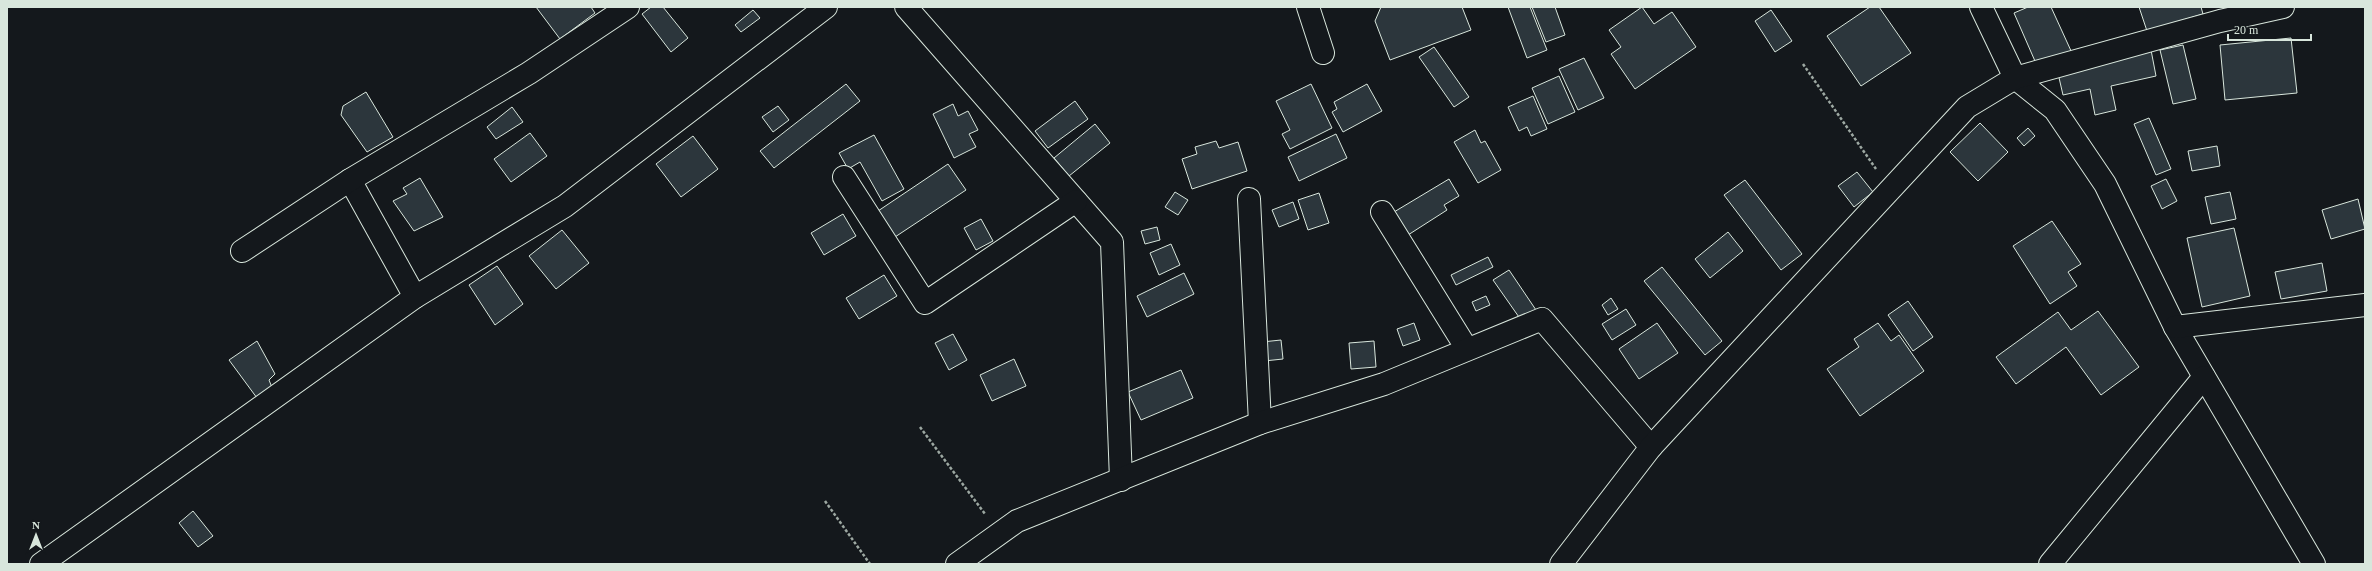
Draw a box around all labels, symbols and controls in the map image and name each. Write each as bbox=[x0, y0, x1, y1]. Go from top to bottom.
scale bar bbox=[2228, 16, 2311, 42]
text: 20 m bbox=[2234, 23, 2259, 37]
north arrow bbox=[16, 515, 56, 555]
text: N bbox=[32, 519, 40, 531]

